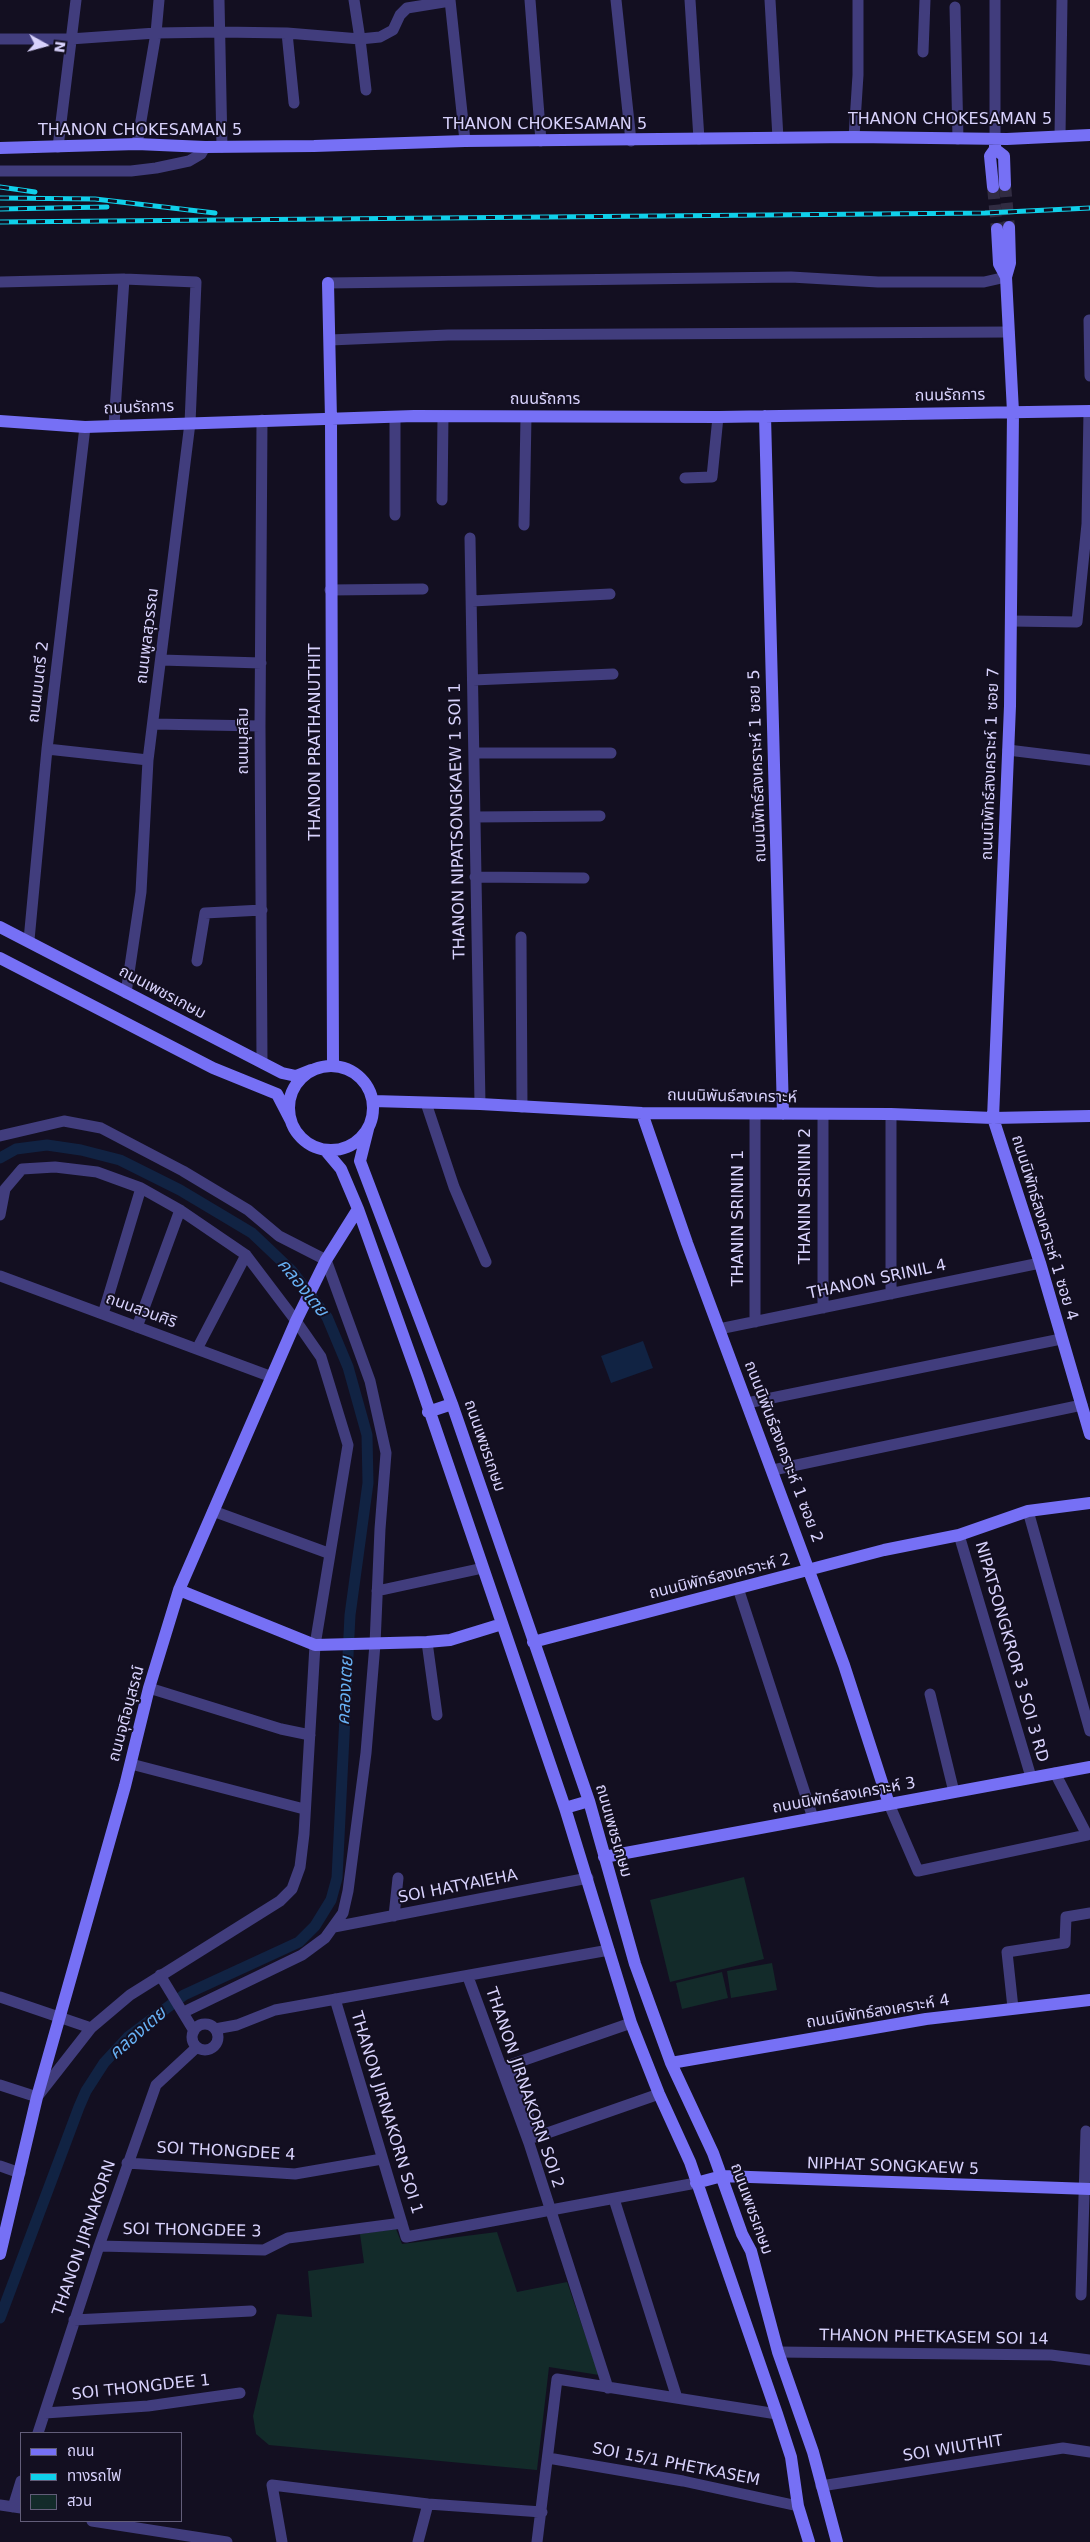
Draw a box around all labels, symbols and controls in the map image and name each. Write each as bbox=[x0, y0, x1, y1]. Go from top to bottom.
north arrow bbox=[20, 20, 70, 70]
text: N bbox=[51, 40, 69, 54]
street label: THANON CHOKESAMAN 5 bbox=[848, 110, 1052, 130]
street label: THANON CHOKESAMAN 5 bbox=[443, 115, 647, 135]
street label: THANON CHOKESAMAN 5 bbox=[38, 121, 242, 141]
street label: ถนนรัถการ bbox=[915, 386, 985, 406]
street label: ถนนรัถการ bbox=[510, 390, 580, 410]
street label: ถนนรัถการ bbox=[103, 397, 175, 419]
street label: ถนนพูลสุวรรณ bbox=[133, 587, 163, 685]
street label: ถนนมนตรี 2 bbox=[24, 640, 54, 724]
street label: THANON PRATHANUTHIT bbox=[306, 644, 326, 840]
street label: ถนนนิพัทธ์สงเคราะห์ 1 ซอย 7 bbox=[978, 667, 1004, 861]
street label: ถนนนิพัทธ์สงเคราะห์ 1 ซอย 5 bbox=[745, 669, 771, 863]
street label: THANON NIPATSONGKAEW 1 SOI 1 bbox=[446, 683, 470, 959]
street label: ถนนมุสลิม bbox=[234, 707, 254, 775]
street label: ถนนเพชรเกษม bbox=[115, 962, 209, 1024]
street label: ถนนนิพันธ์สงเคราะห์ bbox=[667, 1086, 797, 1108]
street label: THANIN SRININ 2 bbox=[796, 1128, 816, 1264]
street label: ถนนนิพัทธ์สงเคราะห์ 1 ซอย 4 bbox=[1007, 1133, 1081, 1323]
street label: THANIN SRININ 1 bbox=[729, 1150, 749, 1286]
water label: คลองเตย bbox=[272, 1255, 332, 1321]
street label: THANON SRINIL 4 bbox=[806, 1256, 948, 1304]
street label: ถนนสวนศิริ bbox=[103, 1289, 179, 1333]
street label: ถนนนิพันธ์สงเคราะห์ 1 ซอย 2 bbox=[739, 1358, 827, 1546]
street label: ถนนเพชรเกษม bbox=[459, 1398, 509, 1494]
street label: NIPATSONGKROR 3 SOI 3 RD bbox=[970, 1539, 1052, 1765]
street label: ถนนนิพัทธ์สงเคราะห์ 2 bbox=[647, 1550, 793, 1604]
water label: คลองเตย bbox=[333, 1656, 359, 1726]
street label: ถนนจุติอนุสรณ์ bbox=[105, 1664, 149, 1764]
street label: ถนนนิพัทธ์สงเคราะห์ 3 bbox=[771, 1774, 917, 1818]
street label: ถนนเพชรเกษม bbox=[591, 1782, 635, 1880]
street label: SOI HATYAIEHA bbox=[397, 1866, 519, 1908]
street label: THANON JIRNAKORN SOI 2 bbox=[481, 1985, 567, 2191]
street label: ถนนนิพัทธ์สงเคราะห์ 4 bbox=[805, 1991, 951, 2033]
water label: คลองเตย bbox=[105, 2003, 171, 2065]
street label: THANON JIRNAKORN SOI 1 bbox=[346, 2009, 426, 2217]
street label: SOI THONGDEE 4 bbox=[156, 2139, 296, 2165]
street label: NIPHAT SONGKAEW 5 bbox=[807, 2154, 979, 2180]
street label: THANON JIRNAKORN bbox=[49, 2158, 121, 2318]
street label: ถนนเพชรเกษม bbox=[726, 2161, 776, 2257]
street label: SOI THONGDEE 3 bbox=[122, 2220, 262, 2242]
street label: THANON PHETKASEM SOI 14 bbox=[819, 2326, 1049, 2350]
street label: SOI THONGDEE 1 bbox=[71, 2371, 211, 2405]
legend bbox=[20, 2432, 182, 2522]
street label: SOI WIUTHIT bbox=[902, 2432, 1004, 2466]
street label: SOI 15/1 PHETKASEM bbox=[591, 2439, 761, 2491]
text: ถนน bbox=[67, 2442, 94, 2460]
text: ทางรถไฟ bbox=[67, 2467, 121, 2485]
text: สวน bbox=[67, 2492, 92, 2510]

